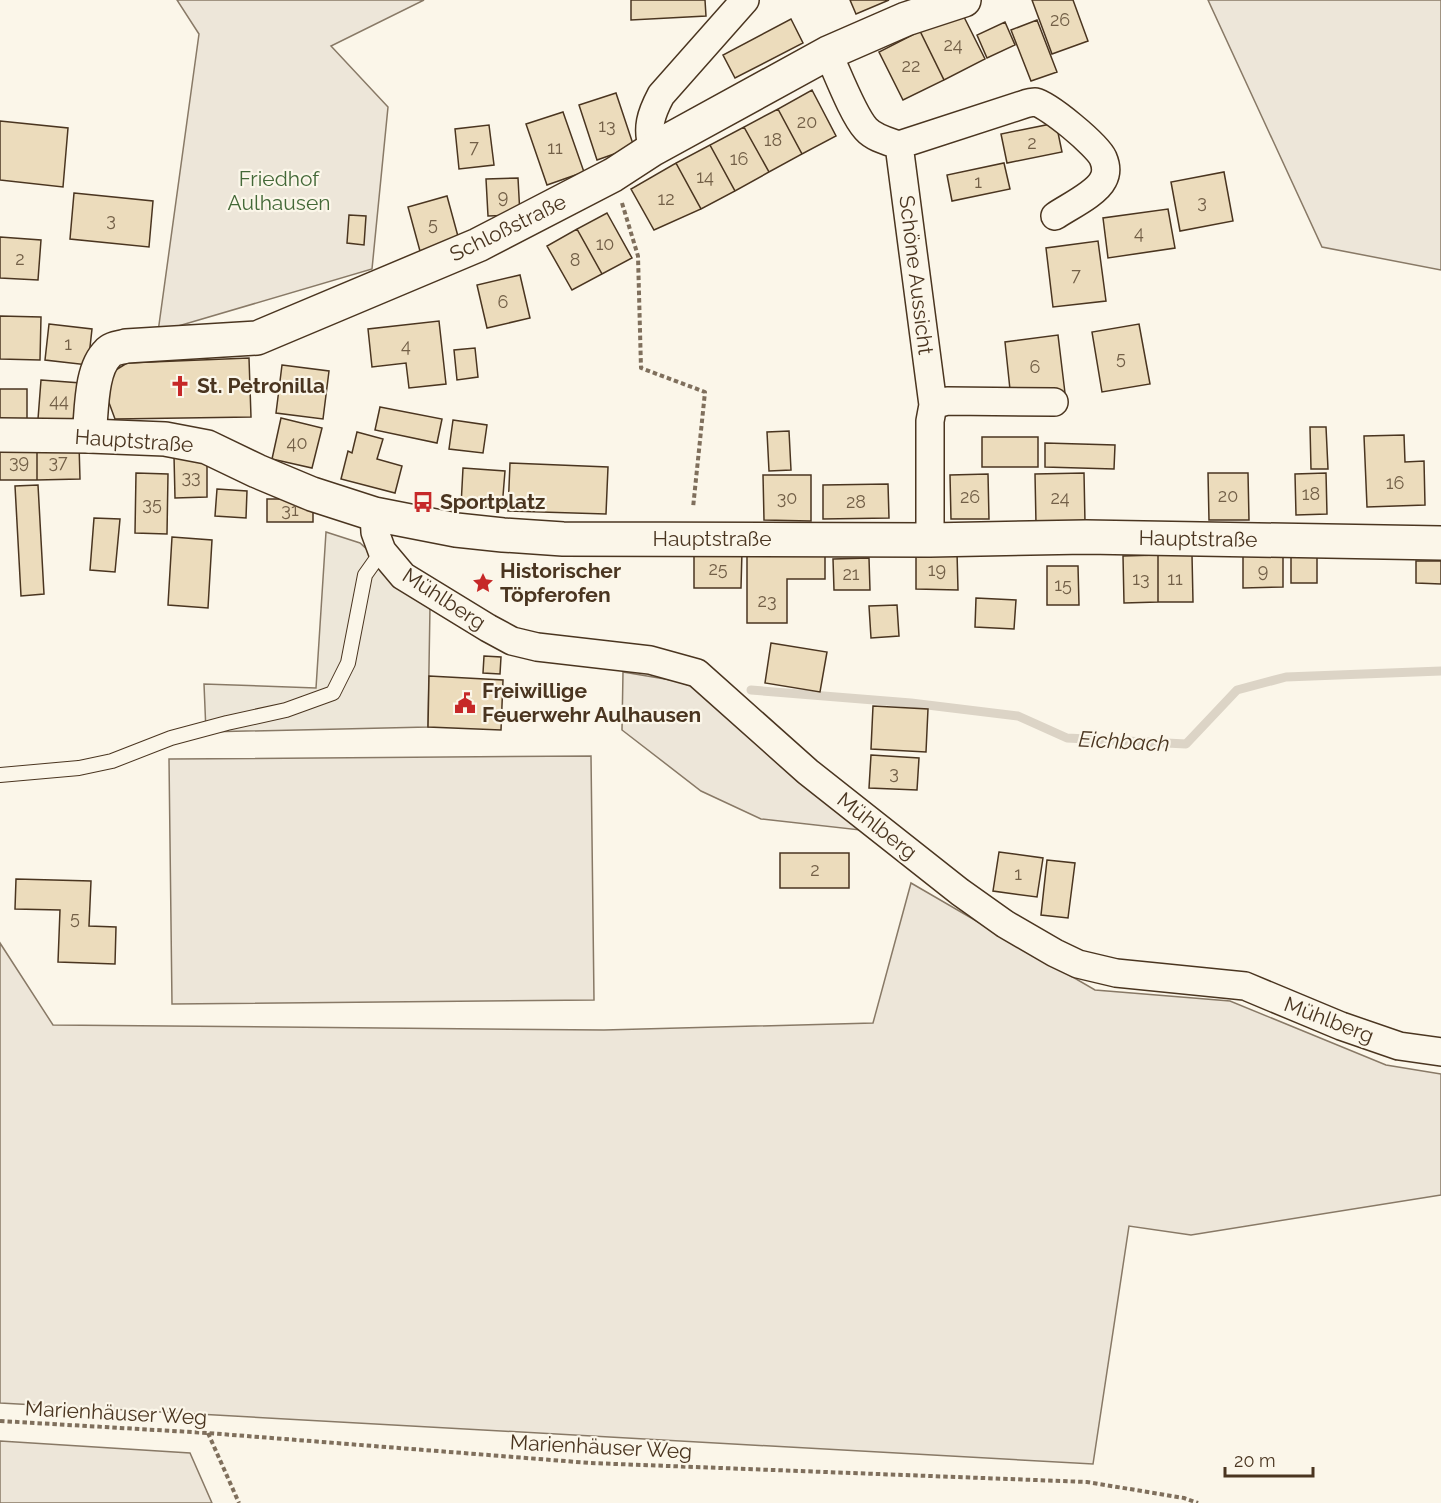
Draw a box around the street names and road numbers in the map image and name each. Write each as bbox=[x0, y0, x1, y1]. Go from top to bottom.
street label: Schloßstraße bbox=[446, 189, 570, 266]
street label: Schöne Aussicht bbox=[894, 194, 939, 356]
street label: Hauptstraße bbox=[74, 424, 194, 457]
street label: Hauptstraße bbox=[1138, 525, 1258, 552]
street label: Hauptstraße bbox=[653, 526, 772, 551]
street label: Mühlberg bbox=[398, 562, 491, 635]
street label: Mühlberg bbox=[833, 787, 922, 864]
street label: Mühlberg bbox=[1281, 991, 1378, 1048]
street label: Marienhäuser Weg bbox=[24, 1395, 208, 1430]
street label: Marienhäuser Weg bbox=[509, 1429, 693, 1464]

